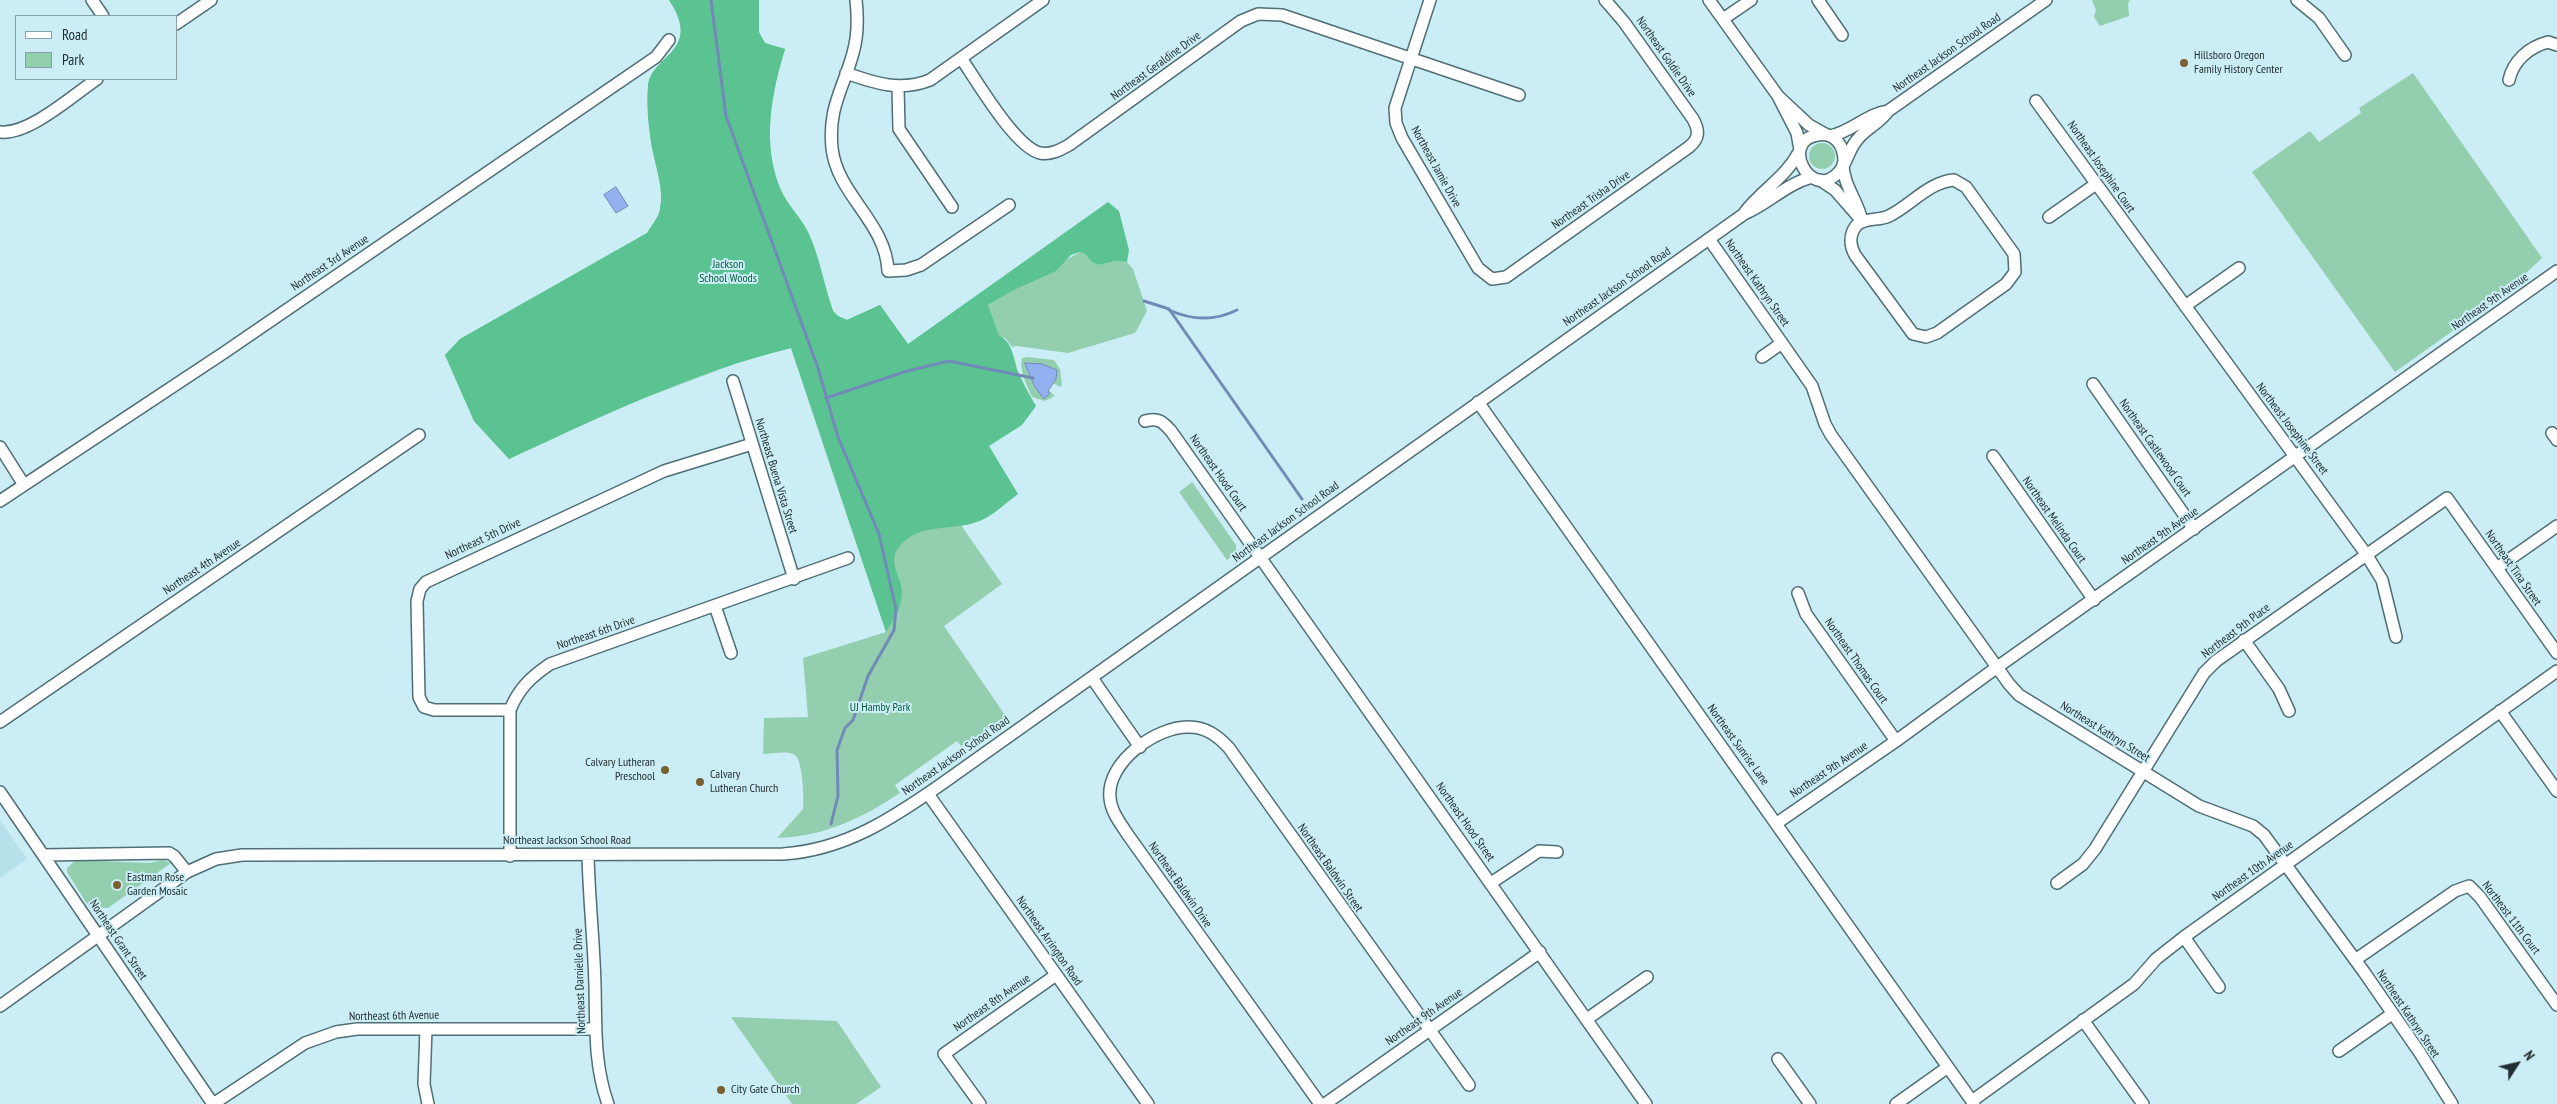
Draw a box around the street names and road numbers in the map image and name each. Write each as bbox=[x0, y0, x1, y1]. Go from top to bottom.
street label: Northeast Jackson School Road bbox=[1890, 10, 2004, 96]
street label: Northeast Goldie Drive bbox=[1633, 14, 1699, 100]
street label: Northeast Geraldine Drive bbox=[1108, 29, 1204, 103]
street label: Northeast Josephine Court bbox=[2064, 118, 2138, 216]
street label: Northeast Jamie Drive bbox=[1408, 124, 1464, 210]
street label: Northeast Trisha Drive bbox=[1549, 168, 1633, 232]
street label: Northeast 3rd Avenue bbox=[289, 232, 371, 294]
street label: Northeast Kathryn Street bbox=[1722, 237, 1792, 329]
street label: Northeast Jackson School Road bbox=[1560, 244, 1674, 330]
street label: Northeast 9th Avenue bbox=[2449, 270, 2531, 334]
street label: Northeast Josephine Street bbox=[2253, 380, 2331, 478]
street label: Northeast Castlewood Court bbox=[2116, 396, 2194, 500]
street label: Northeast Buena Vista Street bbox=[752, 417, 800, 535]
street label: Northeast Hood Court bbox=[1186, 432, 1250, 514]
street label: Northeast Melinda Court bbox=[2019, 474, 2089, 566]
street label: Northeast Jackson School Road bbox=[1230, 479, 1342, 565]
street label: Northeast 9th Avenue bbox=[2119, 504, 2201, 568]
street label: Northeast 5th Drive bbox=[443, 515, 523, 563]
street label: Northeast Tina Street bbox=[2482, 527, 2544, 609]
street label: Northeast 4th Avenue bbox=[161, 536, 243, 598]
street label: Northeast 9th Place bbox=[2199, 601, 2273, 661]
street label: Northeast 6th Drive bbox=[555, 613, 637, 653]
street label: Northeast Thomas Court bbox=[1821, 616, 1891, 706]
street label: Northeast Kathryn Street bbox=[2058, 699, 2152, 765]
street label: Northeast Sunrise Lane bbox=[1704, 702, 1772, 788]
street label: Northeast Jackson School Road bbox=[899, 713, 1013, 799]
street label: Northeast 9th Avenue bbox=[1788, 739, 1870, 801]
street label: Northeast Hood Street bbox=[1432, 780, 1498, 864]
street label: Northeast Baldwin Street bbox=[1294, 821, 1366, 915]
street label: Northeast Jackson School Road bbox=[503, 834, 631, 848]
street label: Northeast 10th Avenue bbox=[2210, 838, 2296, 904]
street label: Northeast Baldwin Drive bbox=[1145, 839, 1215, 931]
street label: Northeast 11th Court bbox=[2479, 879, 2543, 957]
street label: Northeast Arrington Road bbox=[1013, 894, 1085, 988]
street label: Northeast Grant Street bbox=[86, 897, 150, 983]
street label: Northeast Darnielle Drive bbox=[571, 928, 589, 1034]
street label: Northeast Kathryn Street bbox=[2373, 967, 2443, 1061]
street label: Northeast 8th Avenue bbox=[951, 971, 1033, 1035]
street label: Northeast 9th Avenue bbox=[1383, 985, 1465, 1049]
street label: Northeast 6th Avenue bbox=[349, 1008, 439, 1024]

